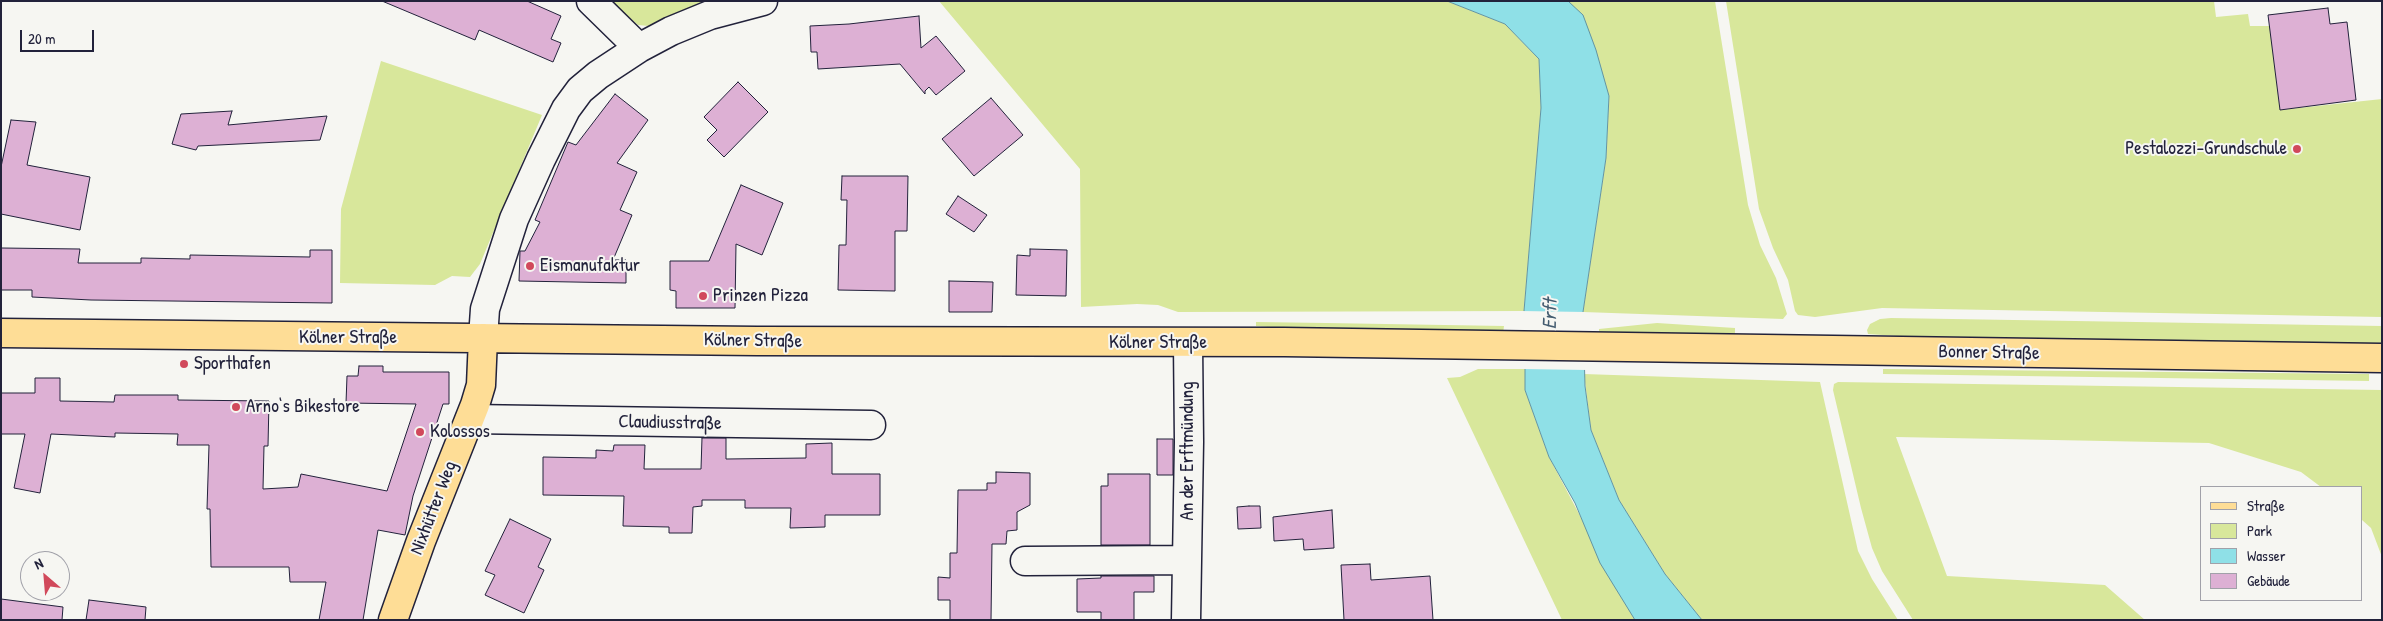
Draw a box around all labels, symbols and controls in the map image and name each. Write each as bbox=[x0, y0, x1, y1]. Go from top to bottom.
scale bar bbox=[22, 20, 96, 52]
text: 20 m bbox=[28, 28, 55, 49]
place label: Pestalozzi-Grundschule bbox=[2125, 138, 2287, 160]
marker: Pestalozzi-Grundschule bbox=[2291, 143, 2303, 155]
place label: Eismanufaktur bbox=[540, 255, 640, 277]
marker: Eismanufaktur bbox=[524, 260, 536, 272]
place label: Prinzen Pizza bbox=[713, 285, 808, 307]
marker: Prinzen Pizza bbox=[697, 290, 709, 302]
water label: Erft bbox=[1538, 298, 1564, 330]
street label: Kölner Straße bbox=[299, 327, 397, 349]
street label: Kölner Straße bbox=[704, 329, 802, 353]
street label: Kölner Straße bbox=[1109, 332, 1207, 354]
street label: Bonner Straße bbox=[1938, 341, 2040, 365]
place label: Sporthafen bbox=[194, 353, 271, 375]
marker: Sporthafen bbox=[178, 358, 190, 370]
street label: An der Erftmündung bbox=[1177, 381, 1199, 521]
place label: Arno‘s Bikestore bbox=[246, 396, 360, 418]
marker: Arno‘s Bikestore bbox=[230, 401, 242, 413]
street label: Claudiusstraße bbox=[618, 411, 722, 435]
place label: Kolossos bbox=[430, 421, 490, 443]
marker: Kolossos bbox=[414, 426, 426, 438]
street label: Nixhütter Weg bbox=[406, 458, 462, 558]
legend bbox=[2200, 486, 2363, 601]
text: Straße bbox=[2247, 495, 2285, 516]
text: Park bbox=[2247, 520, 2272, 541]
text: Wasser bbox=[2247, 545, 2285, 566]
north arrow bbox=[20, 551, 70, 601]
text: N bbox=[31, 553, 46, 573]
text: Gebäude bbox=[2247, 570, 2290, 591]

